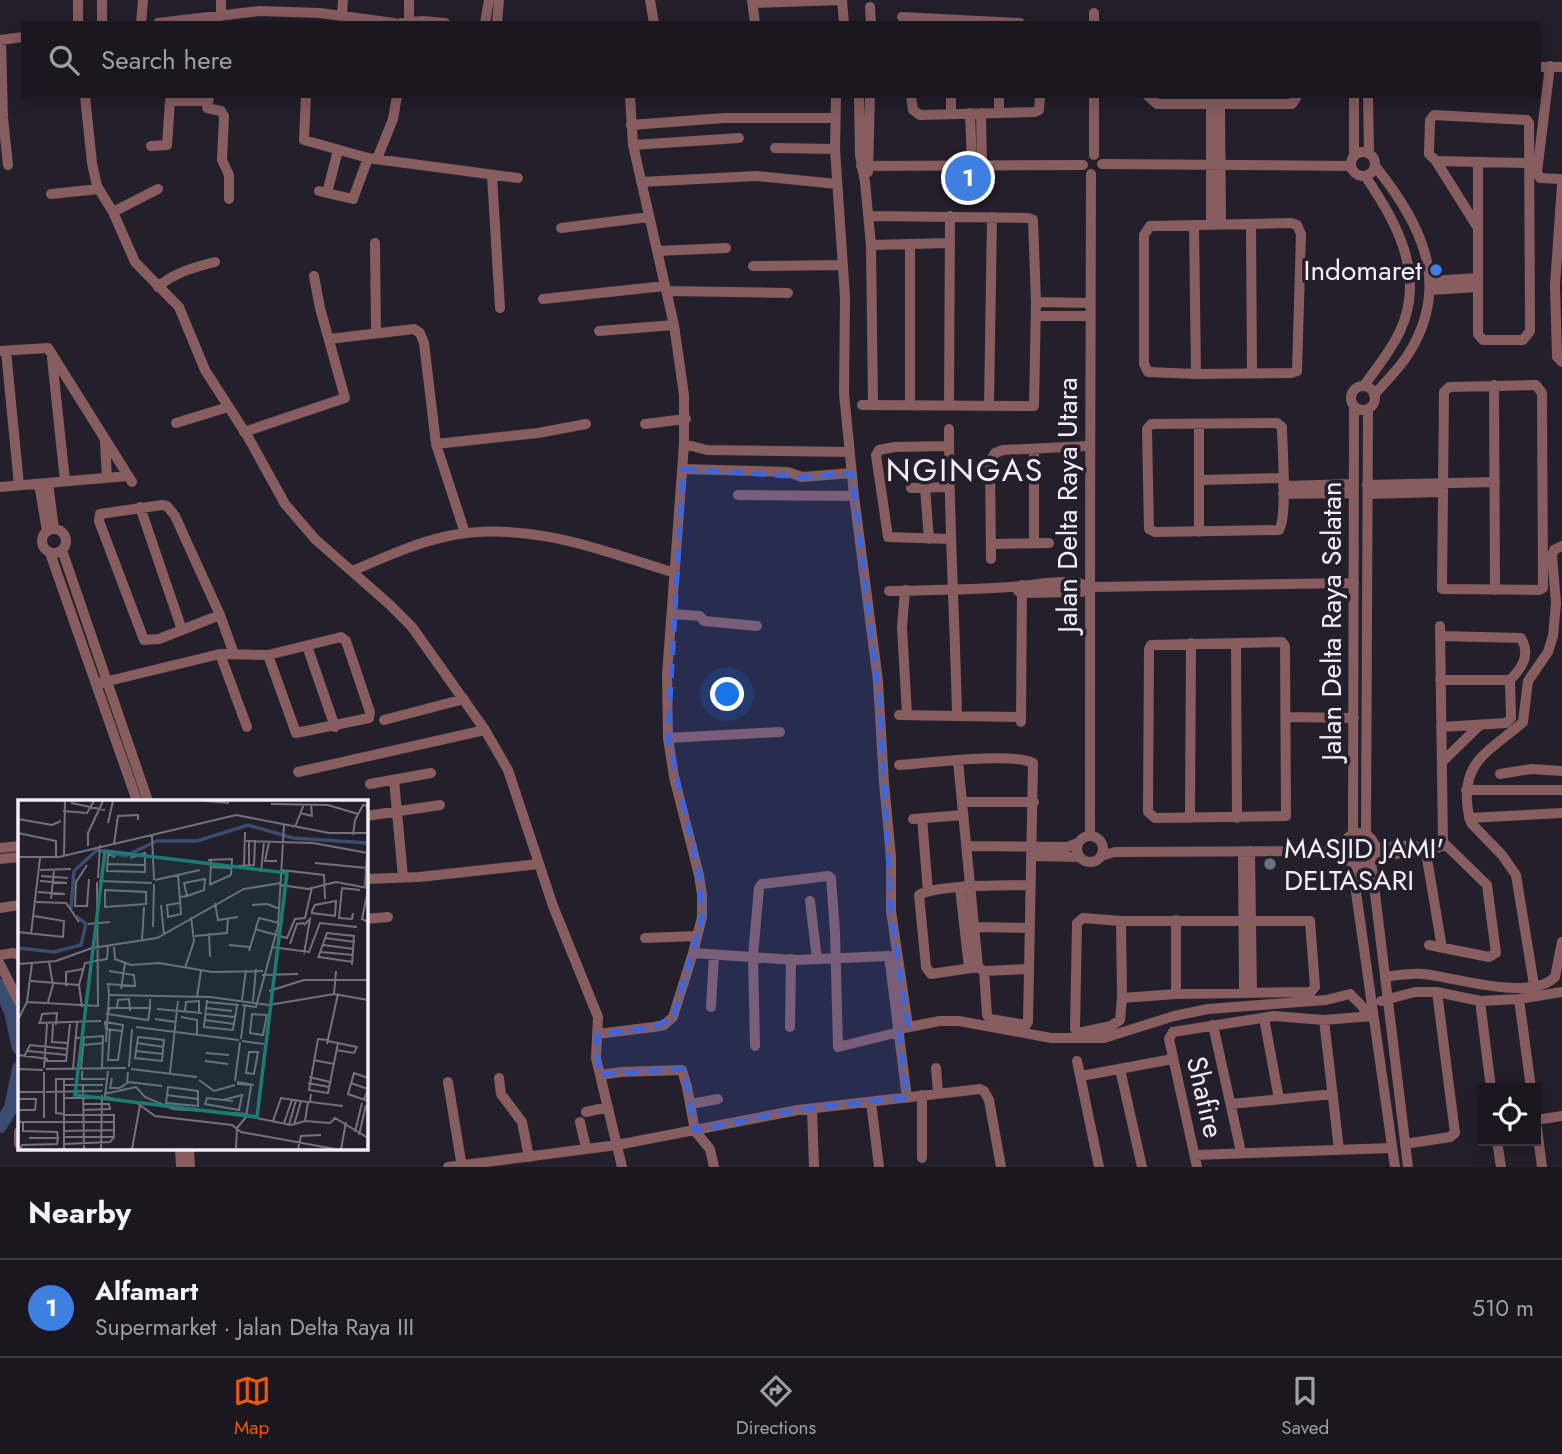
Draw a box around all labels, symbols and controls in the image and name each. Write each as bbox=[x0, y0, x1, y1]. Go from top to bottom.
search box bbox=[21, 21, 1541, 98]
icon: search bbox=[45, 41, 83, 79]
text: Search here bbox=[101, 41, 233, 79]
pin: 1 bbox=[945, 152, 991, 204]
place label: Indomaret bbox=[1304, 250, 1422, 291]
marker: Indomaret bbox=[1428, 262, 1444, 278]
street label: Jalan Delta Raya Utara bbox=[1047, 377, 1088, 637]
district label: NGINGAS bbox=[886, 447, 1044, 493]
street label: Jalan Delta Raya Selatan bbox=[1311, 481, 1352, 765]
your location bbox=[710, 677, 744, 711]
inset map bbox=[18, 800, 368, 1150]
place label: MASJID JAMI' DELTASARI bbox=[1284, 828, 1444, 901]
marker: MASJID JAMI' DELTASARI bbox=[1262, 856, 1278, 872]
street label: Shafire bbox=[1176, 1052, 1234, 1142]
map controls bbox=[1478, 1083, 1541, 1146]
button: locate bbox=[1478, 1083, 1541, 1146]
text: Nearby bbox=[28, 1191, 131, 1234]
text: Alfamart bbox=[95, 1272, 198, 1310]
text: 1 bbox=[45, 1291, 57, 1325]
text: 510 m bbox=[1472, 1291, 1534, 1325]
text: Supermarket · Jalan Delta Raya III bbox=[95, 1310, 414, 1344]
tab: Map bbox=[233, 1372, 271, 1441]
tab: Directions bbox=[736, 1372, 816, 1441]
tab: Saved bbox=[1281, 1372, 1329, 1441]

